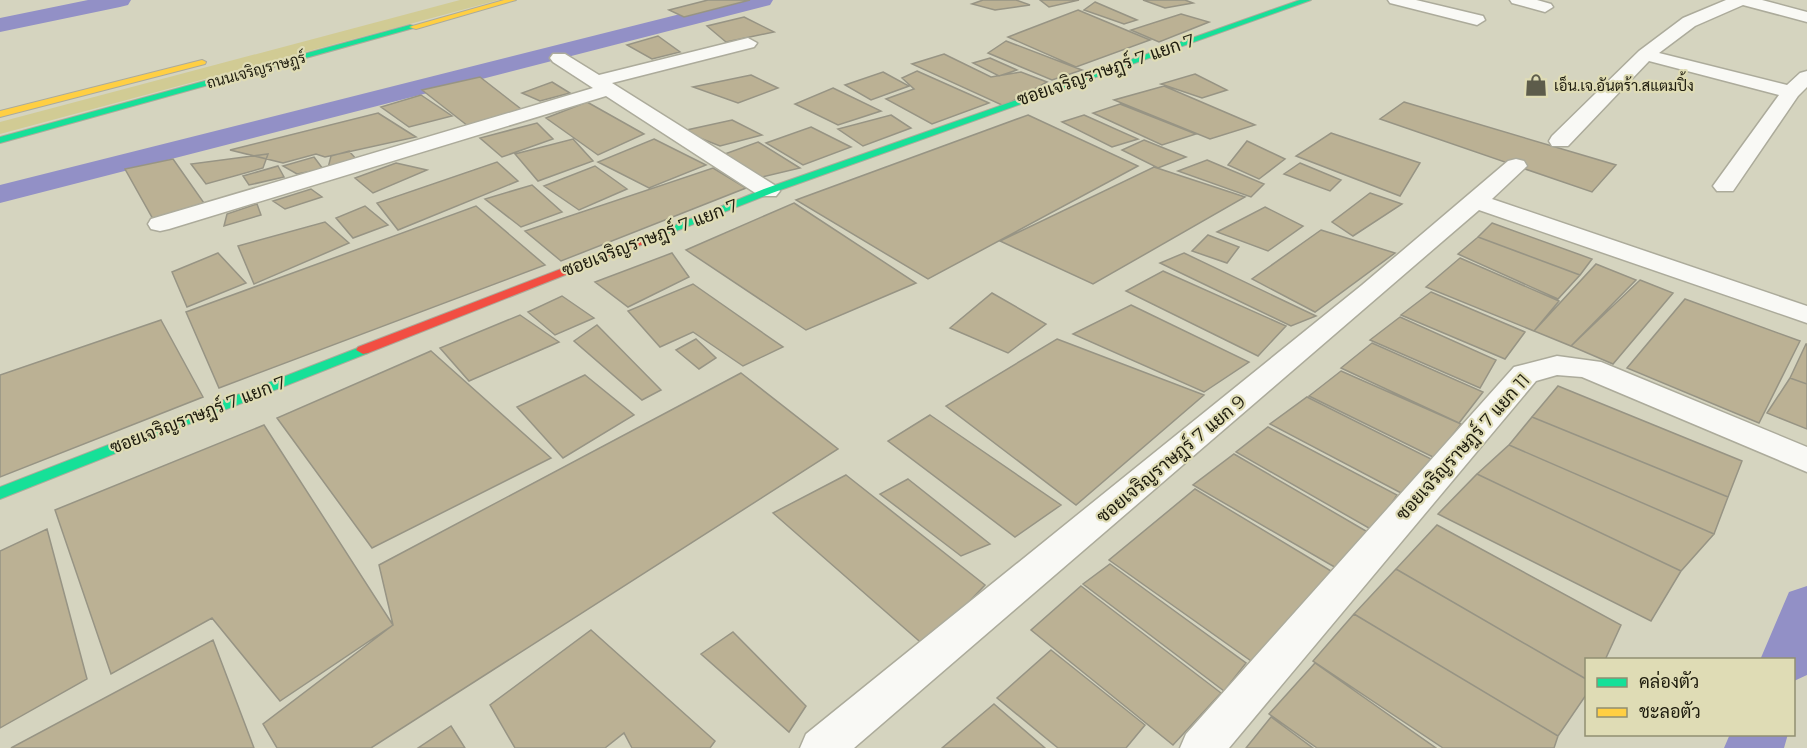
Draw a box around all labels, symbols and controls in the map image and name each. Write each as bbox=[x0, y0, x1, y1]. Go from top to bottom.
street label: ซอยเจริญราษฎร์ 7 แยก 7 bbox=[1013, 27, 1198, 112]
street label: ถนนเจริญราษฎร์ bbox=[204, 48, 308, 93]
place label: เอ็น.เจ.อันตร้า.สแตมปิ้ง bbox=[1554, 71, 1694, 95]
shop icon: เอ็น.เจ.อันตร้า.สแตมปิ้ง bbox=[1523, 72, 1549, 98]
street label: ซอยเจริญราษฎร์ 7 แยก 7 bbox=[558, 192, 742, 283]
street label: ซอยเจริญราษฎร์ 7 แยก 11 bbox=[1390, 368, 1535, 525]
street label: ซอยเจริญราษฎร์ 7 แยก 7 bbox=[106, 369, 290, 460]
street label: ซอยเจริญราษฎร์ 7 แยก 9 bbox=[1091, 389, 1250, 528]
legend bbox=[1585, 658, 1795, 736]
text: คล่องตัว bbox=[1639, 670, 1699, 693]
text: ชะลอตัว bbox=[1639, 701, 1701, 723]

